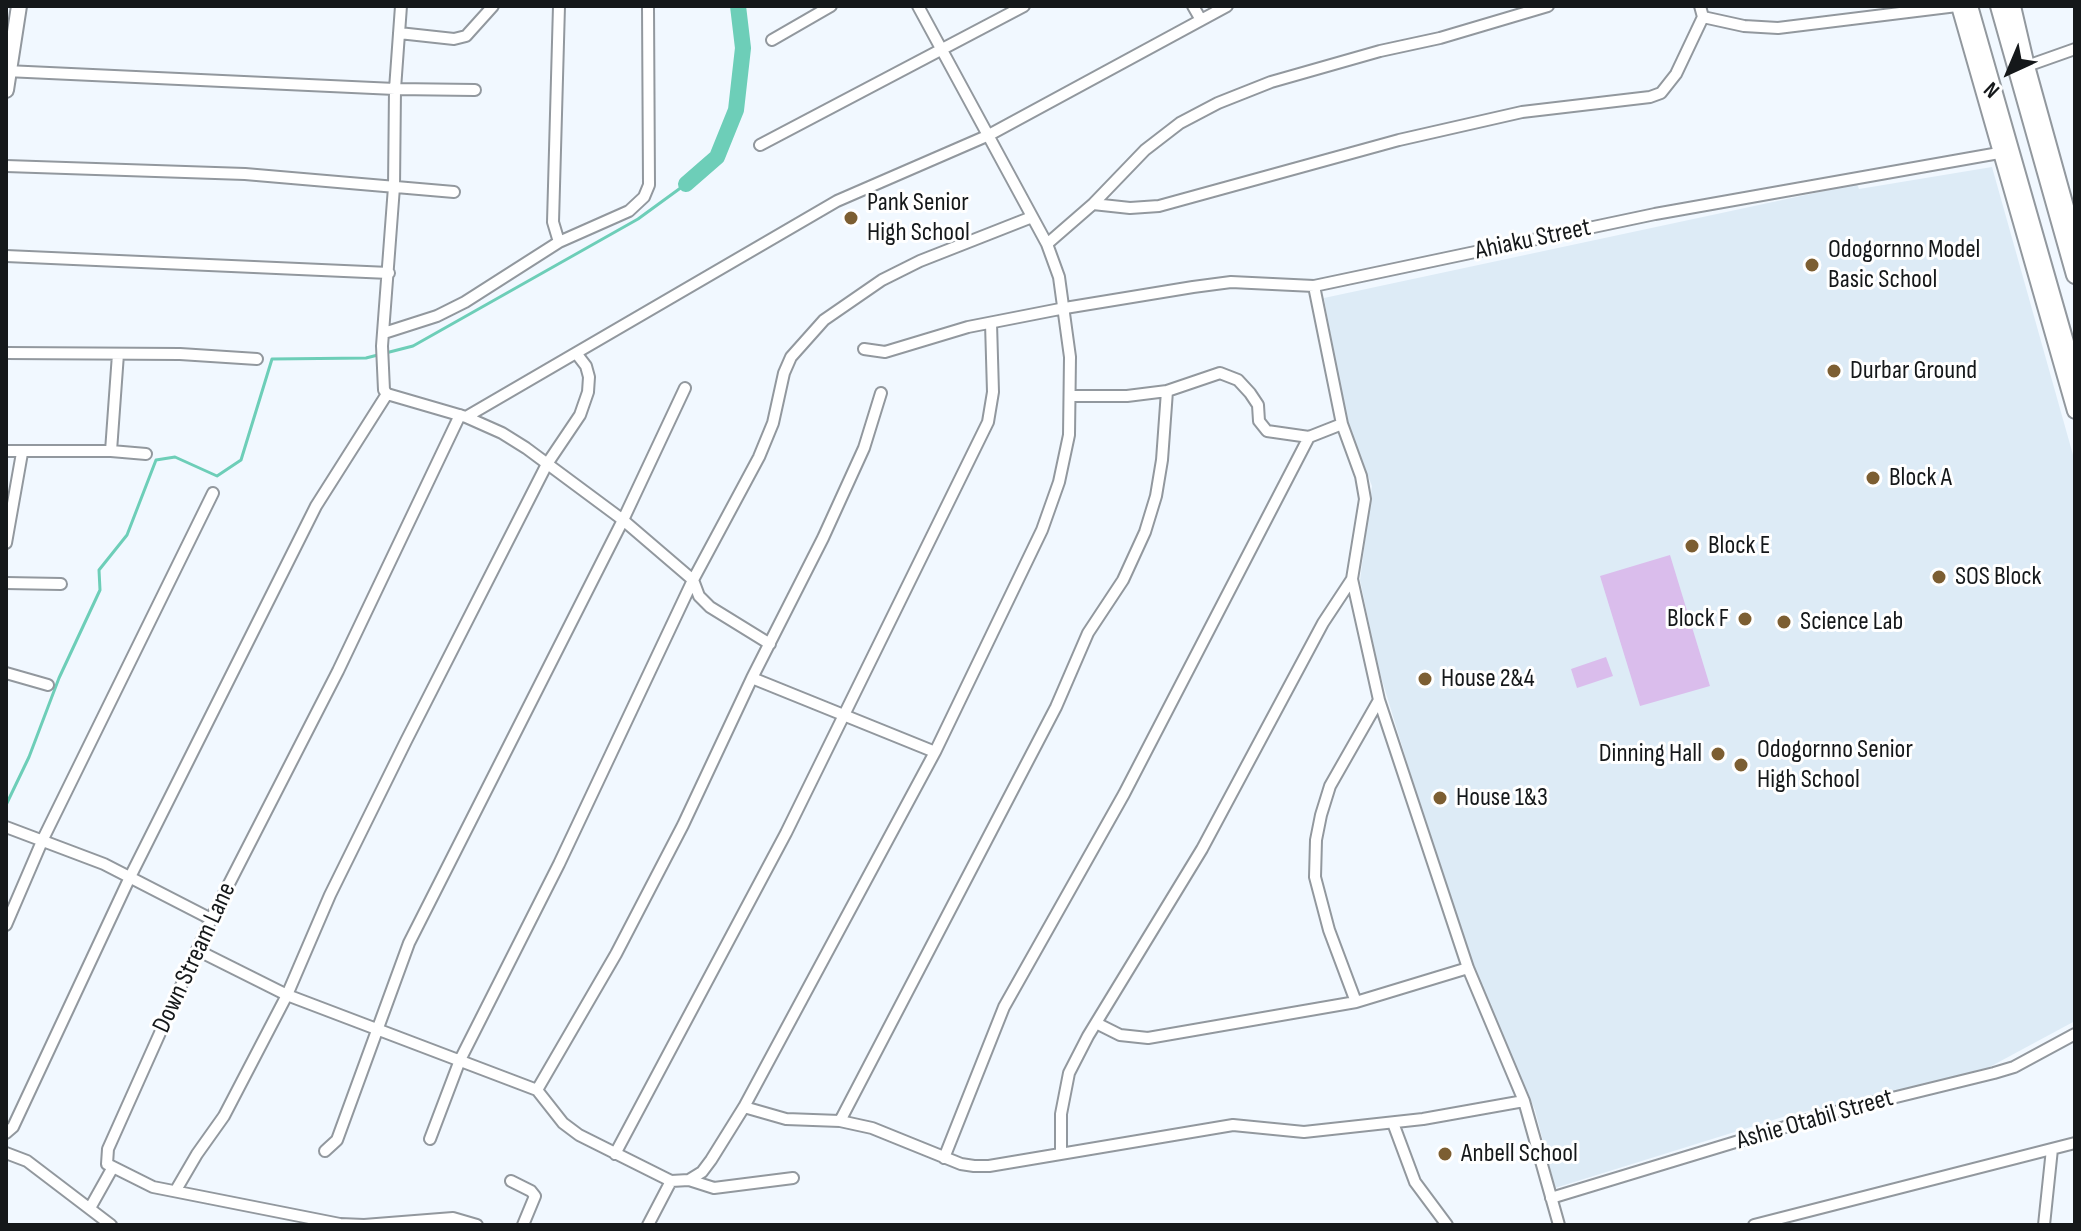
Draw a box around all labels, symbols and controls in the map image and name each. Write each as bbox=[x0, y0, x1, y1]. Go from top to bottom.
north arrow bbox=[1969, 32, 2049, 112]
text: N bbox=[1978, 76, 2006, 103]
place label: Pank Senior High School bbox=[867, 187, 970, 248]
marker: Pank Senior High School bbox=[842, 209, 860, 227]
street label: Ahiaku Street bbox=[1472, 213, 1594, 267]
place label: Odogornno Model Basic School bbox=[1828, 234, 1980, 296]
marker: Odogornno Model Basic School bbox=[1803, 256, 1821, 274]
place label: Durbar Ground bbox=[1850, 355, 1977, 387]
marker: Durbar Ground bbox=[1825, 362, 1843, 380]
place label: Block A bbox=[1889, 462, 1952, 494]
marker: Block A bbox=[1864, 469, 1882, 487]
place label: Block E bbox=[1708, 530, 1770, 562]
marker: Block E bbox=[1683, 537, 1701, 555]
place label: SOS Block bbox=[1955, 561, 2042, 593]
marker: SOS Block bbox=[1930, 568, 1948, 586]
place label: Block F bbox=[1667, 603, 1729, 635]
place label: Science Lab bbox=[1800, 606, 1903, 638]
marker: Block F bbox=[1736, 610, 1754, 628]
marker: Science Lab bbox=[1775, 613, 1793, 631]
place label: House 2&4 bbox=[1441, 663, 1534, 695]
marker: House 2&4 bbox=[1416, 670, 1434, 688]
place label: Odogornno Senior High School bbox=[1757, 734, 1913, 796]
place label: Dinning Hall bbox=[1599, 738, 1702, 770]
marker: Dinning Hall bbox=[1709, 745, 1727, 763]
marker: Odogornno Senior High School bbox=[1732, 756, 1750, 774]
place label: House 1&3 bbox=[1456, 782, 1548, 814]
marker: House 1&3 bbox=[1431, 789, 1449, 807]
street label: Down Stream Lane bbox=[147, 878, 243, 1038]
street label: Ashie Otabil Street bbox=[1733, 1083, 1897, 1157]
place label: Anbell School bbox=[1461, 1138, 1578, 1170]
marker: Anbell School bbox=[1436, 1145, 1454, 1163]

